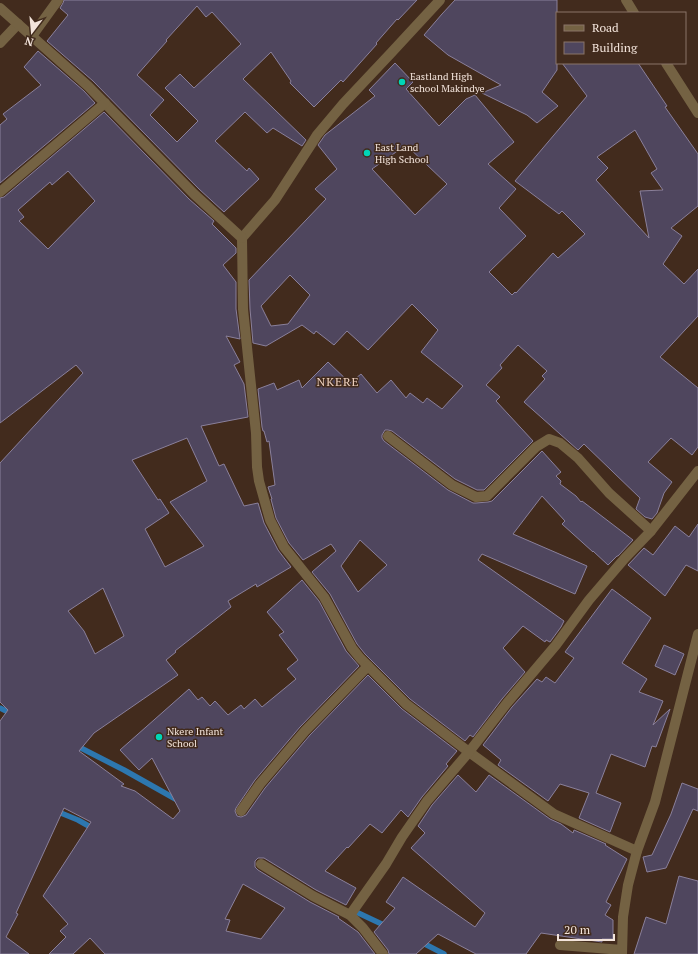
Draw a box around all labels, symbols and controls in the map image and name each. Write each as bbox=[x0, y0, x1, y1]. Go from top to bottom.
north arrow bbox=[12, 12, 52, 52]
legend bbox=[556, 12, 686, 64]
text: Road bbox=[592, 20, 619, 35]
text: N bbox=[23, 34, 35, 49]
text: Building bbox=[592, 40, 638, 55]
place label: Eastland High school Makindye bbox=[410, 70, 485, 95]
marker: Eastland High school Makindye bbox=[397, 77, 407, 87]
place label: East Land High School bbox=[375, 141, 429, 166]
marker: East Land High School bbox=[362, 148, 372, 158]
district label: NKERE bbox=[316, 374, 360, 389]
place label: Nkere Infant School bbox=[167, 725, 224, 750]
marker: Nkere Infant School bbox=[154, 732, 164, 742]
scale bar bbox=[558, 916, 614, 942]
text: 20 m bbox=[564, 922, 591, 937]

